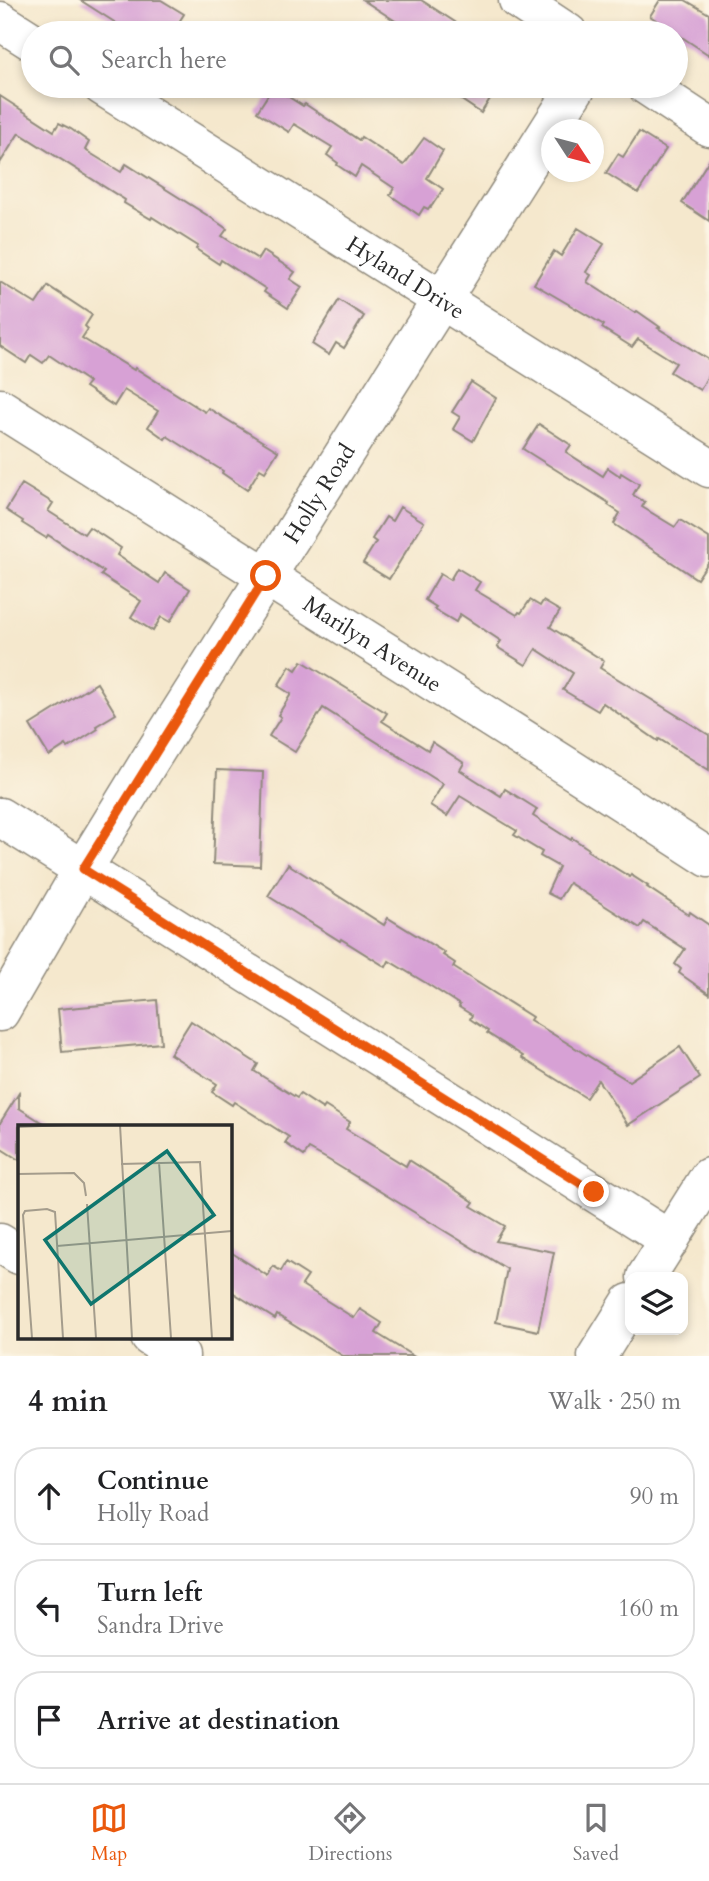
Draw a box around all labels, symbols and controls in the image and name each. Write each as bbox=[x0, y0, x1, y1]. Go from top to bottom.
search box bbox=[21, 21, 688, 98]
icon: search bbox=[45, 41, 83, 79]
text: Search here bbox=[101, 42, 227, 77]
north arrow bbox=[541, 119, 604, 182]
street label: Hyland Drive bbox=[341, 228, 471, 326]
street label: Holly Road bbox=[276, 437, 363, 549]
route start bbox=[250, 560, 281, 591]
street label: Marilyn Avenue bbox=[298, 588, 448, 699]
inset map bbox=[18, 1125, 231, 1338]
route end bbox=[578, 1176, 609, 1207]
map controls bbox=[625, 1272, 688, 1335]
button: layers bbox=[625, 1272, 688, 1335]
text: 4 min bbox=[28, 1381, 108, 1422]
text: Walk · 250 m bbox=[548, 1386, 681, 1417]
text: Continue bbox=[97, 1463, 209, 1498]
icon: ahead bbox=[30, 1477, 68, 1515]
text: 90 m bbox=[630, 1481, 679, 1512]
text: Holly Road bbox=[97, 1498, 209, 1529]
text: Turn left bbox=[97, 1575, 202, 1610]
icon: left bbox=[30, 1589, 68, 1627]
text: 160 m bbox=[618, 1593, 679, 1624]
text: Sandra Drive bbox=[97, 1610, 224, 1641]
icon: arrive bbox=[30, 1701, 68, 1739]
text: Arrive at destination bbox=[97, 1703, 340, 1738]
tab: Map bbox=[90, 1799, 128, 1867]
tab: Directions bbox=[309, 1799, 392, 1867]
tab: Saved bbox=[573, 1799, 619, 1867]

